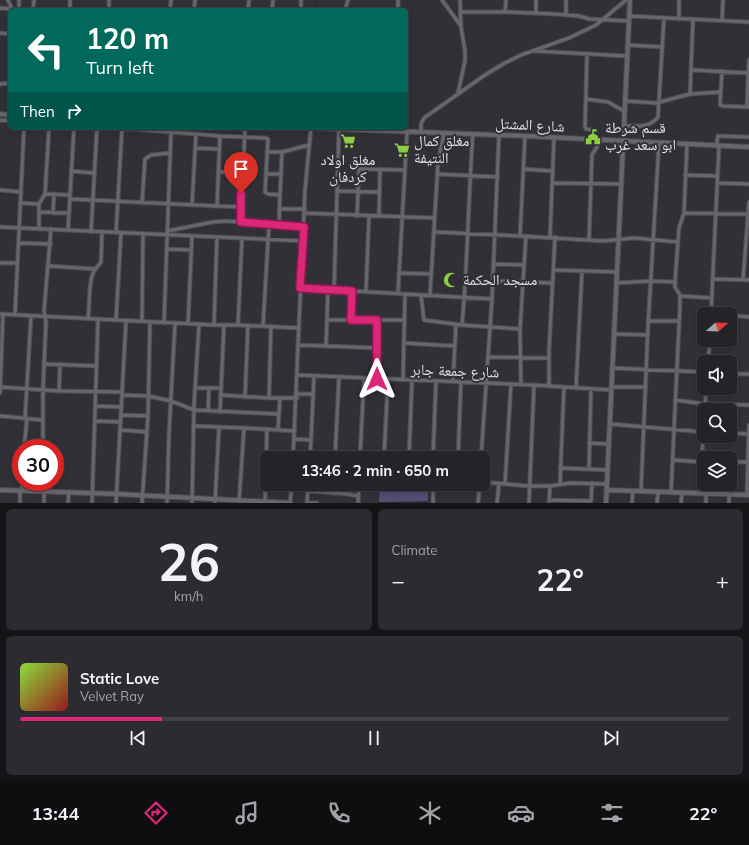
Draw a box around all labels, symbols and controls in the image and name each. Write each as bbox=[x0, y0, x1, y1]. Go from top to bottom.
text: 120 m bbox=[86, 21, 169, 56]
icon: left bbox=[20, 24, 72, 76]
text: Turn left bbox=[86, 56, 154, 79]
icon: right bbox=[63, 100, 85, 122]
text: Then bbox=[20, 102, 55, 121]
street label: شارع المشتل bbox=[495, 113, 565, 137]
place label: قسم شرطة ابو سعد غرب bbox=[605, 118, 676, 154]
public building icon: قسم شرطة ابو سعد غرب bbox=[584, 128, 602, 146]
place label: مغلق كمال النتيفة bbox=[414, 131, 470, 167]
supermarket icon: مغلق اولاد كردفان bbox=[339, 132, 357, 150]
supermarket icon: مغلق كمال النتيفة bbox=[393, 141, 411, 159]
place label: مغلق اولاد كردفان bbox=[321, 150, 376, 187]
pin bbox=[224, 152, 258, 193]
icon: arrive bbox=[230, 158, 252, 180]
place label: مسجد الحكمة bbox=[463, 270, 538, 289]
mosque icon: مسجد الحكمة bbox=[442, 271, 460, 289]
north arrow bbox=[697, 307, 737, 347]
map controls bbox=[697, 307, 737, 491]
button: sound bbox=[697, 355, 737, 395]
position arrow bbox=[356, 358, 398, 400]
street label: شارع جمعة جابر bbox=[409, 359, 500, 383]
button: search bbox=[697, 403, 737, 443]
speed limit sign: 30 bbox=[12, 439, 64, 491]
button: layers bbox=[697, 451, 737, 491]
text: 13:46 · 2 min · 650 m bbox=[301, 461, 449, 480]
text: 26 bbox=[158, 529, 220, 594]
text: Climate bbox=[392, 542, 437, 558]
text: 22° bbox=[537, 561, 584, 599]
text: − bbox=[392, 567, 405, 595]
text: + bbox=[716, 567, 729, 595]
text: km/h bbox=[174, 588, 203, 604]
text: Static Love bbox=[80, 669, 159, 688]
text: Velvet Ray bbox=[80, 688, 144, 704]
icon: previous bbox=[127, 727, 149, 749]
icon: pause bbox=[363, 727, 385, 749]
icon: next bbox=[600, 727, 622, 749]
icon: directions bbox=[142, 799, 170, 827]
icon: music bbox=[233, 799, 261, 827]
icon: phone bbox=[325, 799, 353, 827]
icon: climate bbox=[416, 799, 444, 827]
icon: car bbox=[507, 799, 535, 827]
icon: filters bbox=[598, 799, 626, 827]
text: 13:44 bbox=[32, 802, 79, 825]
text: 22° bbox=[689, 802, 717, 825]

